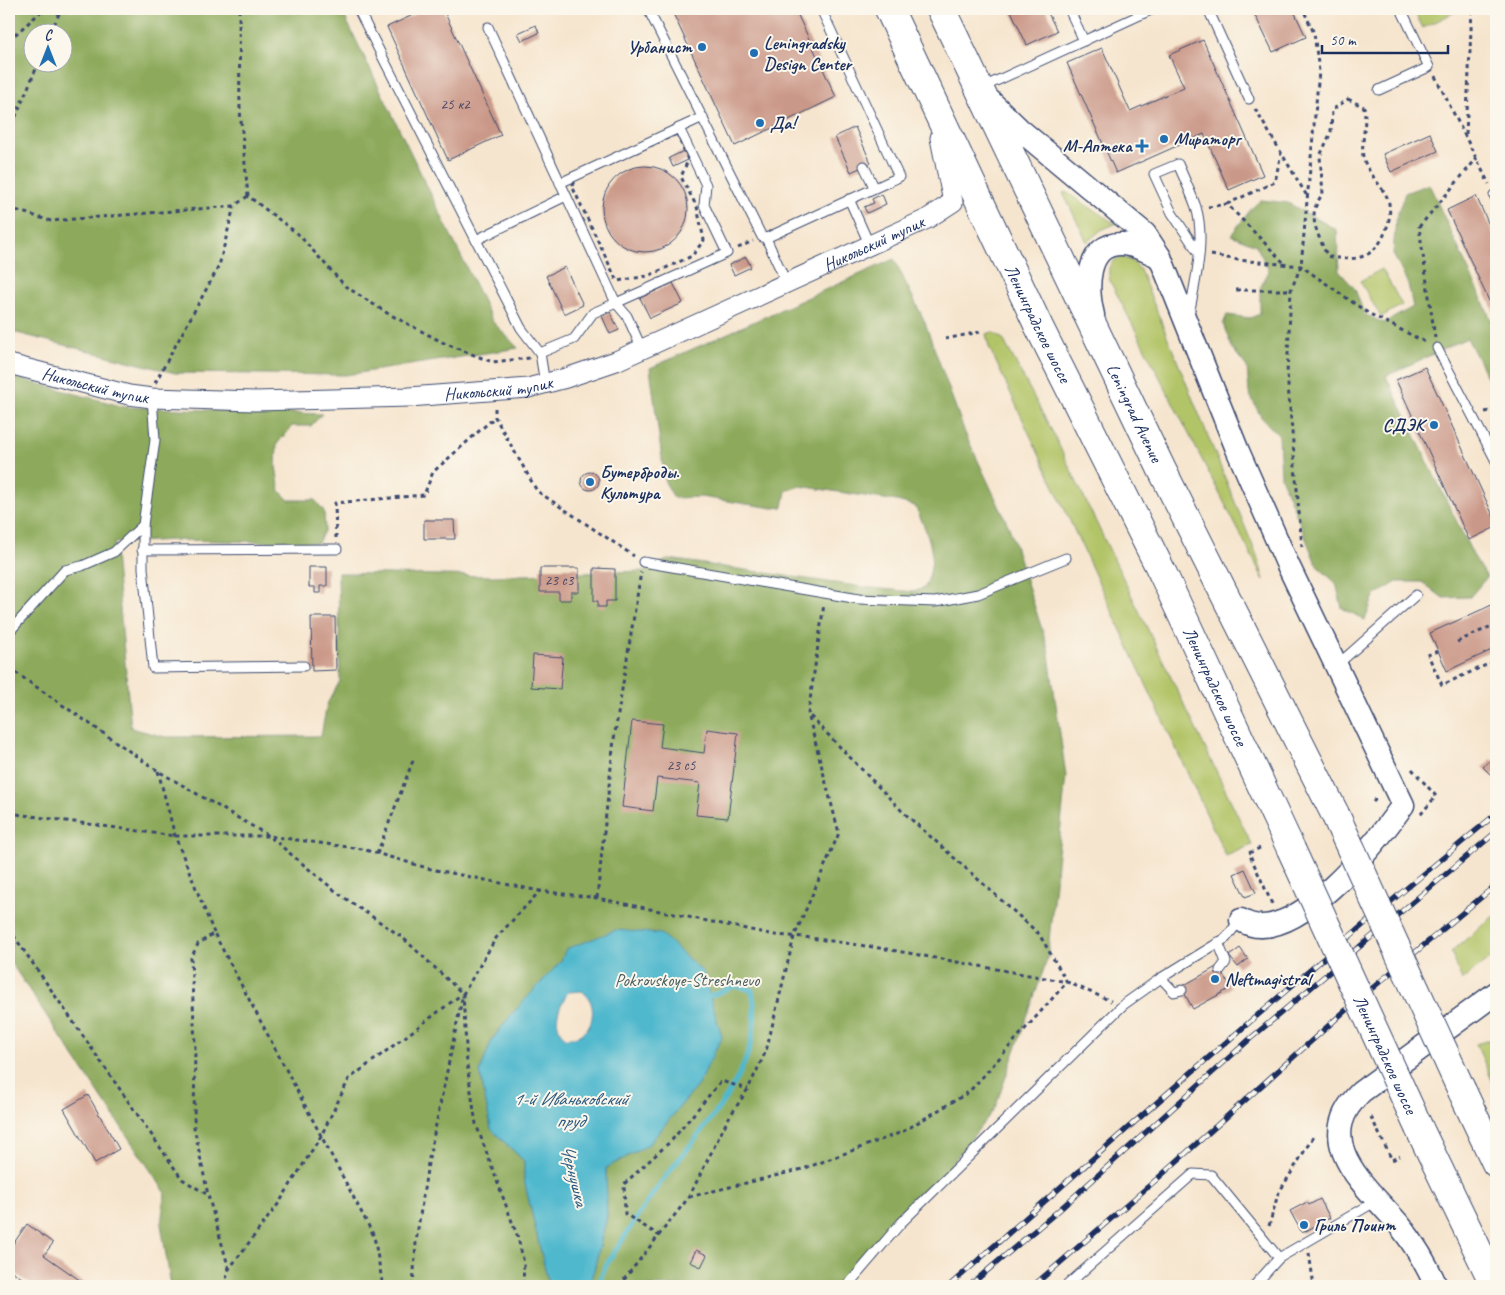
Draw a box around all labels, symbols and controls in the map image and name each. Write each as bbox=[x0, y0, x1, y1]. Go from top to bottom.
north arrow bbox=[22, 22, 72, 72]
scale bar bbox=[1322, 22, 1449, 54]
text: С bbox=[45, 27, 54, 44]
text: 50 m bbox=[1330, 31, 1357, 50]
place label: Leningradsky Design Center bbox=[764, 32, 854, 75]
place label: Урбанист bbox=[627, 36, 693, 58]
marker: Урбанист bbox=[696, 41, 708, 53]
marker: Leningradsky Design Center bbox=[748, 47, 760, 59]
house number: 25 к2 bbox=[440, 95, 471, 114]
place label: Да! bbox=[770, 112, 799, 134]
marker: Да! bbox=[754, 117, 766, 129]
place label: Мираторг bbox=[1174, 128, 1243, 150]
marker: Мираторг bbox=[1158, 133, 1170, 145]
place label: М-Аптека bbox=[1063, 135, 1133, 157]
marker: М-Аптека bbox=[1136, 140, 1148, 152]
street label: Никольский тупик bbox=[820, 210, 929, 276]
street label: Ленинградское шоссе bbox=[1000, 261, 1077, 387]
street label: Leningrad Avenue bbox=[1102, 360, 1168, 467]
street label: Никольский тупик bbox=[40, 362, 151, 409]
street label: Никольский тупик bbox=[443, 371, 556, 405]
place label: СДЭК bbox=[1383, 414, 1428, 436]
marker: СДЭК bbox=[1428, 419, 1440, 431]
place label: Бутерброды. Культура bbox=[600, 461, 680, 504]
marker: Бутерброды. Культура bbox=[584, 476, 596, 488]
house number: 23 с3 bbox=[544, 571, 575, 590]
street label: Ленинградское шоссе bbox=[1178, 623, 1253, 750]
house number: 23 с5 bbox=[666, 756, 697, 775]
place label: Neftmagistral bbox=[1225, 968, 1314, 990]
park label: Pokrovskoye-Streshnevo bbox=[615, 969, 761, 991]
marker: Neftmagistral bbox=[1209, 973, 1221, 985]
street label: Ленинградское шоссе bbox=[1348, 991, 1423, 1118]
water label: 1-й Иваньковский пруд bbox=[513, 1087, 631, 1133]
water label: Чернушка bbox=[555, 1142, 594, 1211]
place label: Гриль Поинт bbox=[1314, 1214, 1397, 1236]
marker: Гриль Поинт bbox=[1298, 1219, 1310, 1231]

